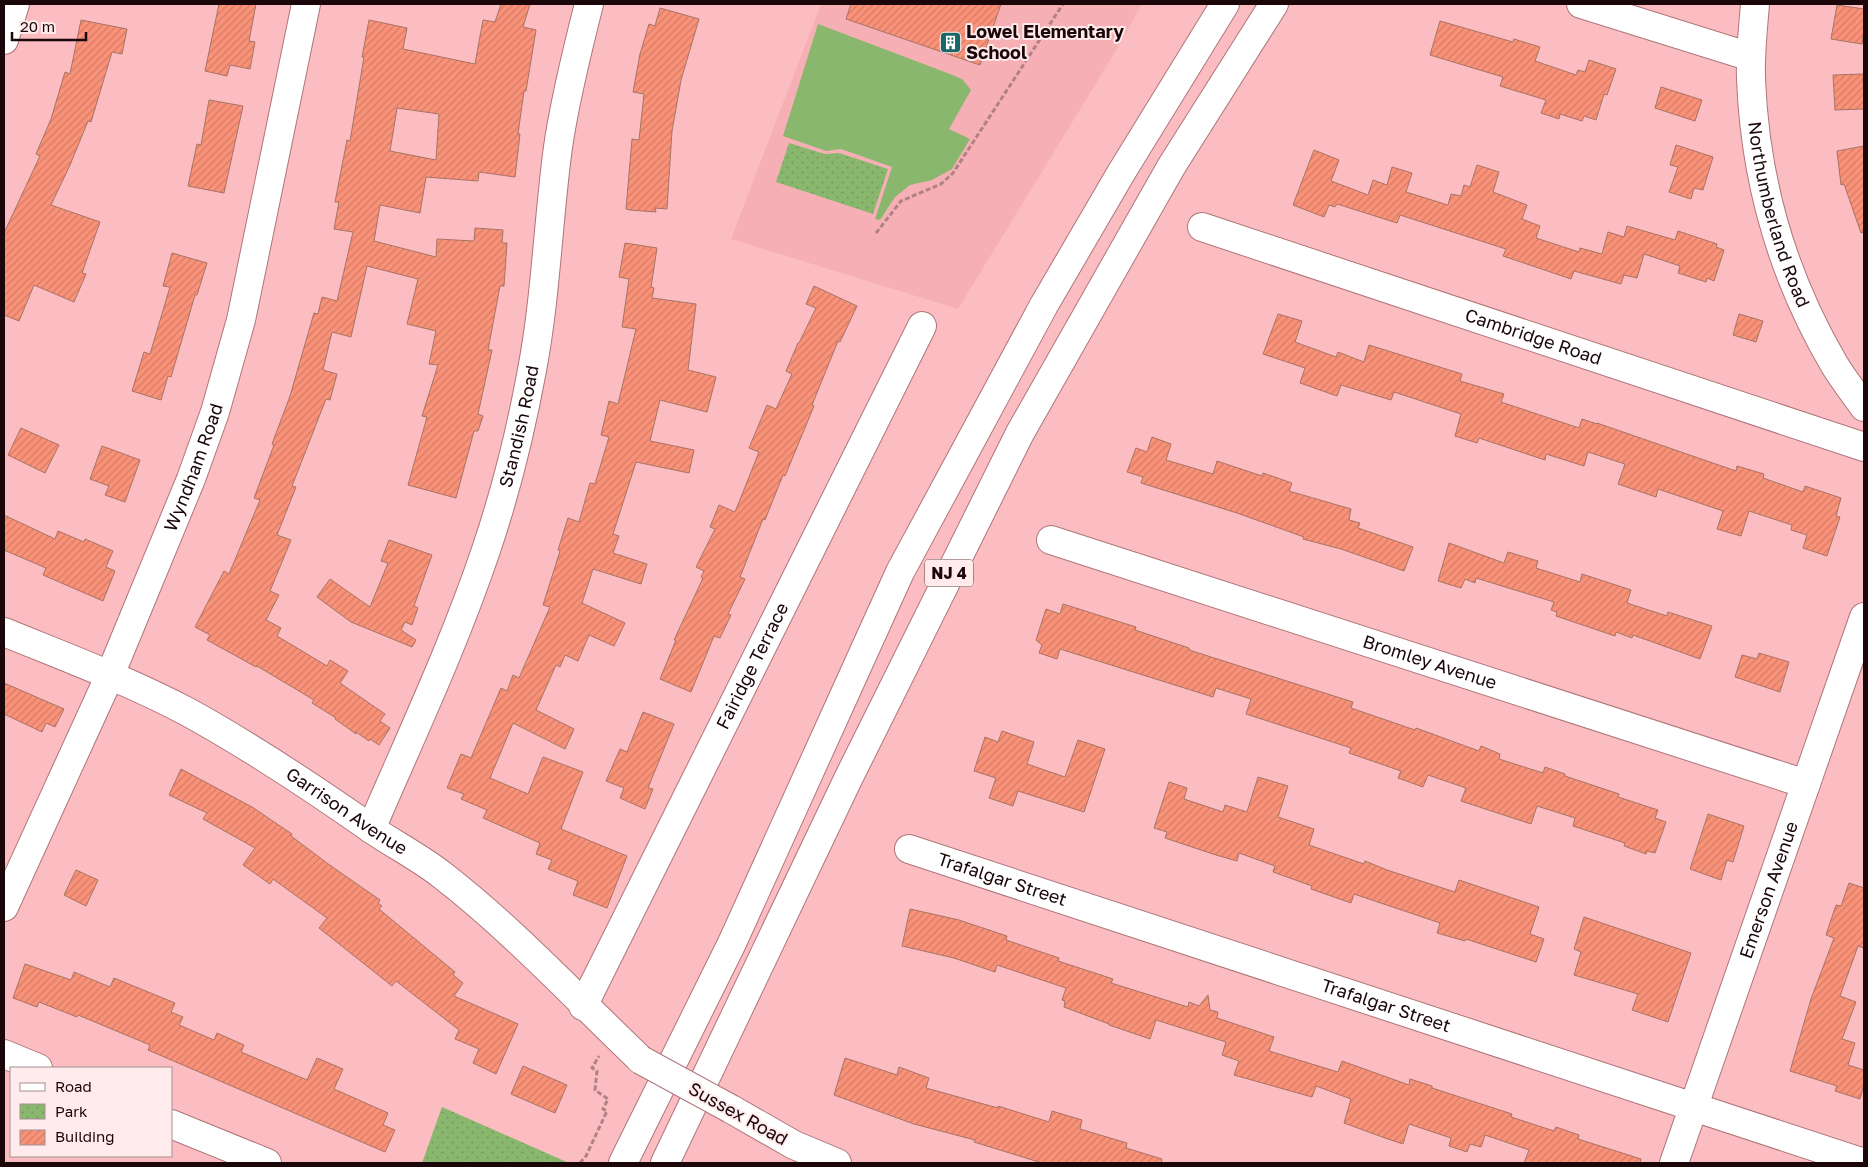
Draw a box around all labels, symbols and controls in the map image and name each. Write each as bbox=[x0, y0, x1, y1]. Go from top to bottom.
scale bar bbox=[12, 10, 86, 42]
text: 20 m bbox=[20, 17, 55, 35]
place label: Lowel Elementary School bbox=[966, 20, 1124, 63]
building icon: Lowel Elementary School bbox=[938, 30, 962, 54]
street label: Northumberland Road bbox=[1744, 120, 1815, 310]
street label: Cambridge Road bbox=[1462, 303, 1605, 369]
street label: Standish Road bbox=[494, 363, 543, 490]
street label: Wyndham Road bbox=[159, 401, 227, 534]
road number: NJ 4 bbox=[925, 560, 973, 586]
street label: Fairidge Terrace bbox=[711, 599, 792, 732]
street label: Bromley Avenue bbox=[1360, 630, 1500, 693]
street label: Garrison Avenue bbox=[282, 762, 412, 859]
street label: Emerson Avenue bbox=[1734, 818, 1802, 961]
street label: Trafalgar Street bbox=[935, 847, 1070, 910]
street label: Trafalgar Street bbox=[1319, 973, 1454, 1036]
legend bbox=[10, 1067, 172, 1157]
text: Road bbox=[55, 1077, 92, 1095]
street label: Sussex Road bbox=[685, 1077, 792, 1149]
text: Park bbox=[55, 1102, 88, 1120]
text: Building bbox=[55, 1127, 115, 1145]

